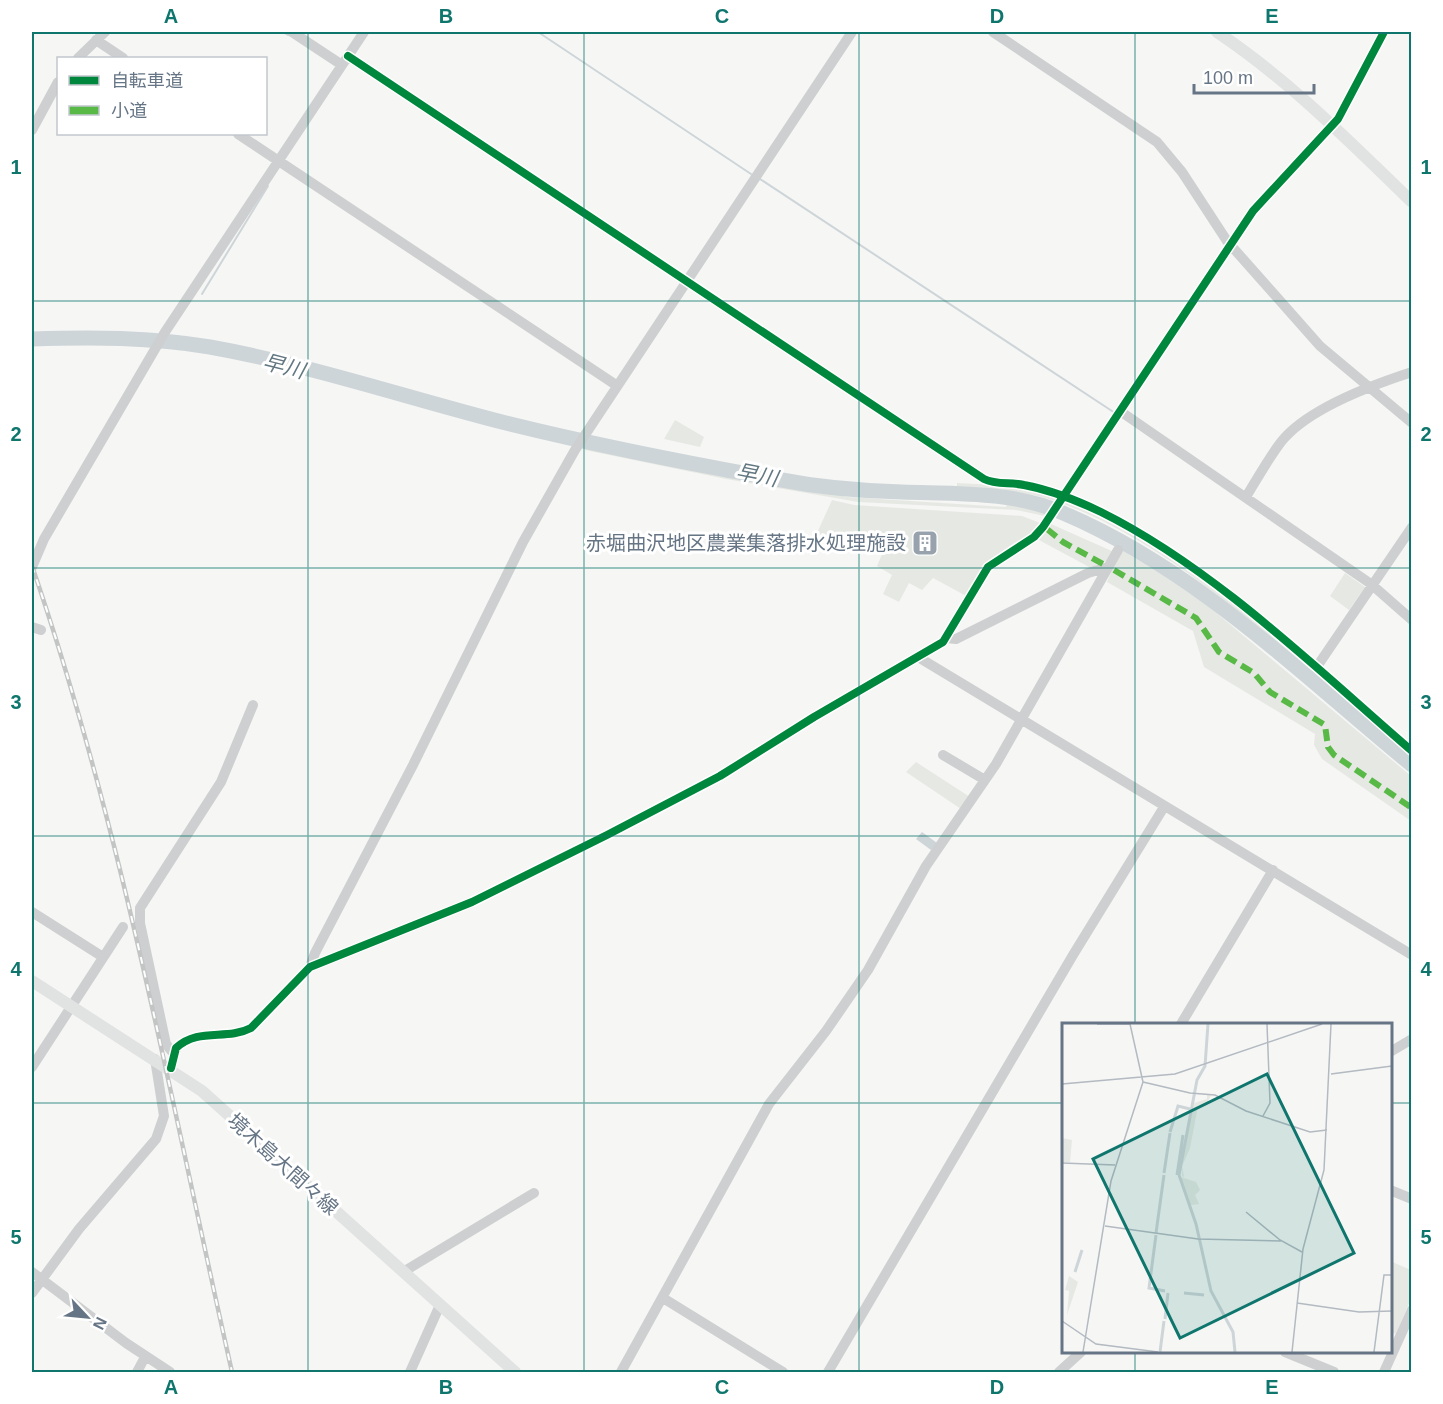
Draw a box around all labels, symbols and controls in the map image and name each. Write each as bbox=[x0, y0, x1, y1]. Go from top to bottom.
text: A bbox=[164, 5, 178, 27]
text: B bbox=[439, 5, 453, 27]
text: C bbox=[715, 5, 729, 27]
text: D bbox=[990, 5, 1004, 27]
text: E bbox=[1265, 5, 1279, 27]
legend bbox=[57, 57, 267, 135]
scale bar bbox=[1194, 57, 1314, 95]
text: 100 m bbox=[1203, 68, 1253, 88]
text: 自転車道 bbox=[111, 71, 183, 91]
text: 小道 bbox=[111, 101, 147, 121]
text: 1 bbox=[10, 156, 22, 178]
text: 1 bbox=[1420, 156, 1432, 178]
water label: 早川 bbox=[261, 350, 309, 383]
text: 2 bbox=[10, 423, 22, 445]
text: 2 bbox=[1420, 423, 1432, 445]
water label: 早川 bbox=[734, 460, 782, 491]
building icon: 赤堀曲沢地区農業集落排水処理施設 bbox=[910, 528, 940, 558]
place label: 赤堀曲沢地区農業集落排水処理施設 bbox=[586, 532, 906, 554]
text: 3 bbox=[10, 691, 22, 713]
text: 3 bbox=[1420, 691, 1432, 713]
text: 4 bbox=[10, 958, 22, 980]
text: 4 bbox=[1420, 958, 1432, 980]
inset map bbox=[1062, 1023, 1392, 1353]
street label: 境木島大間々線 bbox=[224, 1109, 342, 1219]
text: 5 bbox=[10, 1226, 22, 1248]
text: 5 bbox=[1420, 1226, 1432, 1248]
north arrow bbox=[57, 1287, 117, 1347]
text: N bbox=[90, 1314, 110, 1332]
text: A bbox=[164, 1376, 178, 1398]
text: B bbox=[439, 1376, 453, 1398]
text: C bbox=[715, 1376, 729, 1398]
text: D bbox=[990, 1376, 1004, 1398]
text: E bbox=[1265, 1376, 1279, 1398]

